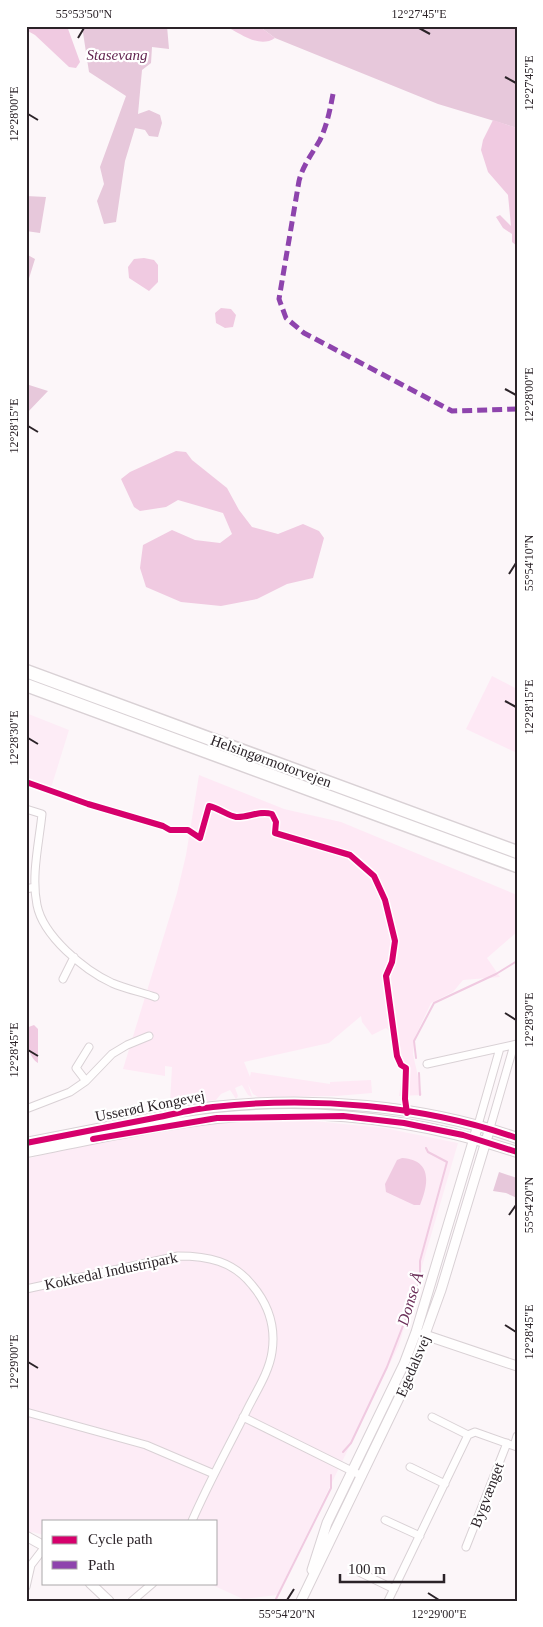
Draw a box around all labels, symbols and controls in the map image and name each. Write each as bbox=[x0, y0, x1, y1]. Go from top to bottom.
text: 55°53'50"N bbox=[56, 7, 113, 21]
text: 12°27'45"E bbox=[391, 7, 447, 21]
park label: Stasevang bbox=[87, 47, 148, 63]
text: 12°27'45"E bbox=[522, 55, 536, 111]
text: 12°28'00"E bbox=[7, 86, 21, 142]
text: 12°28'00"E bbox=[522, 367, 536, 423]
text: 12°28'15"E bbox=[7, 398, 21, 454]
text: 55°54'10"N bbox=[522, 534, 536, 591]
text: 12°28'15"E bbox=[522, 679, 536, 735]
text: 12°28'30"E bbox=[7, 710, 21, 766]
street label: Helsingørmotorvejen bbox=[208, 732, 334, 790]
text: 12°28'30"E bbox=[522, 992, 536, 1048]
text: 12°28'45"E bbox=[7, 1022, 21, 1078]
street label: Usserød Kongevej bbox=[94, 1088, 206, 1124]
text: 55°54'20"N bbox=[522, 1176, 536, 1233]
street label: Kokkedal Industripark bbox=[43, 1249, 179, 1293]
water label: Donse Å bbox=[394, 1270, 426, 1329]
text: 12°28'45"E bbox=[522, 1304, 536, 1360]
street label: Egedalsvej bbox=[393, 1333, 433, 1399]
text: 12°29'00"E bbox=[7, 1334, 21, 1390]
street label: Bygvænget bbox=[467, 1459, 507, 1530]
legend bbox=[42, 1520, 218, 1584]
text: Cycle path bbox=[88, 1531, 153, 1547]
scale bar bbox=[340, 1552, 444, 1584]
text: Path bbox=[88, 1557, 115, 1573]
text: 100 m bbox=[348, 1561, 386, 1577]
text: 55°54'20"N bbox=[259, 1607, 316, 1621]
text: 12°29'00"E bbox=[411, 1607, 467, 1621]

